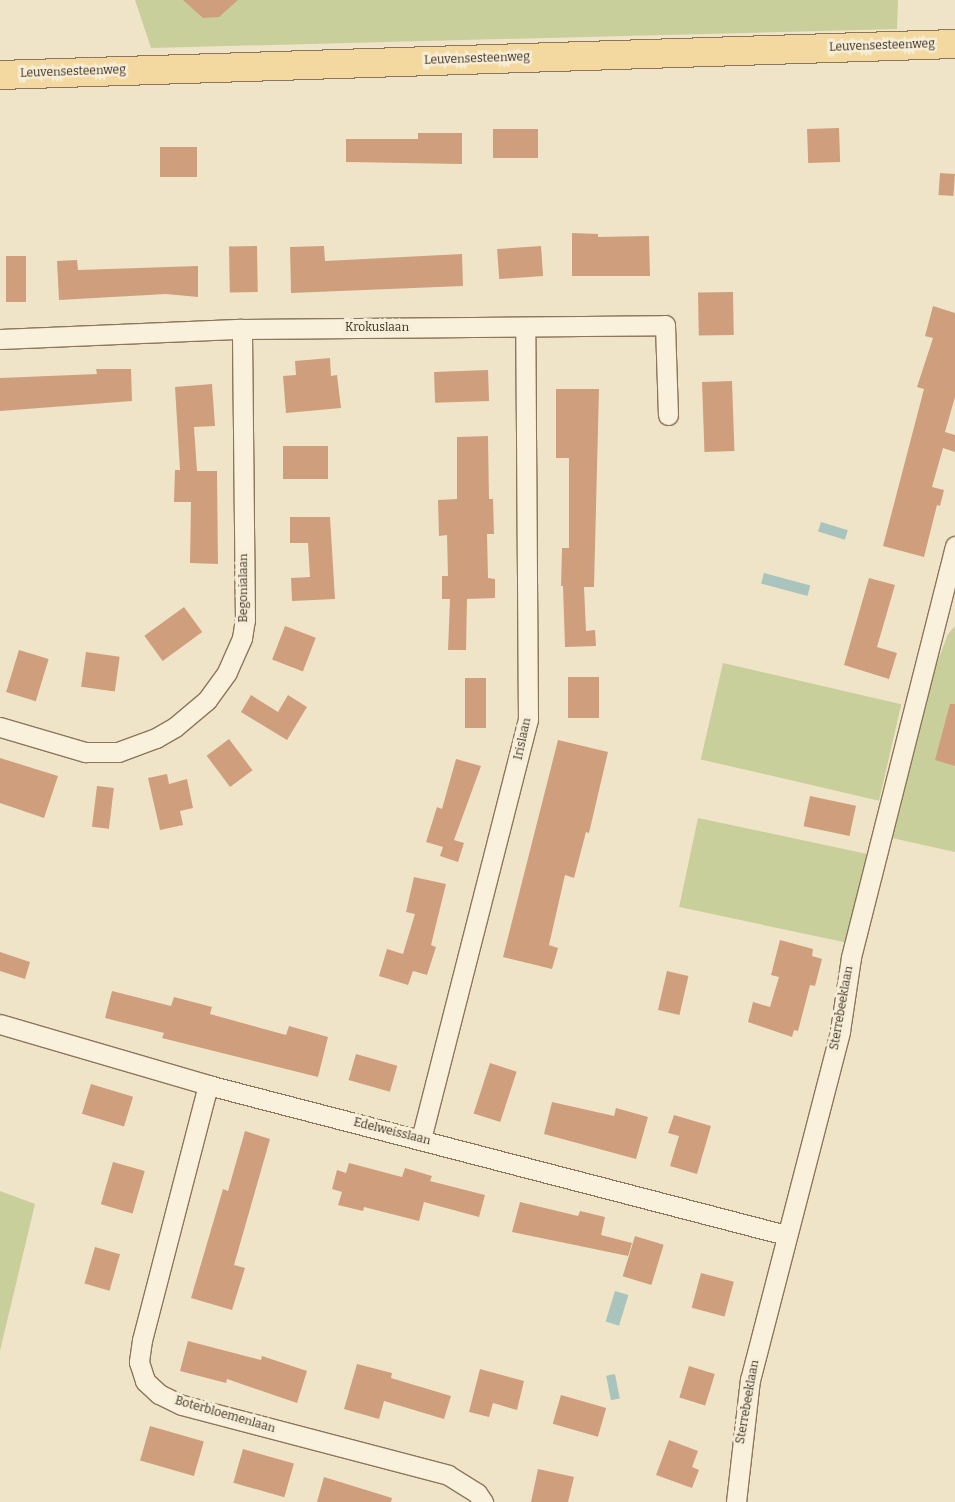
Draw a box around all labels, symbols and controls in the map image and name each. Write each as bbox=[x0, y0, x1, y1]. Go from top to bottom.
street label: Leuvensesteenweg bbox=[829, 37, 935, 55]
street label: Leuvensesteenweg bbox=[424, 50, 530, 68]
street label: Leuvensesteenweg bbox=[20, 63, 126, 81]
street label: Krokuslaan bbox=[345, 321, 409, 335]
street label: Begonialaan bbox=[237, 553, 251, 623]
street label: Irislaan bbox=[512, 717, 534, 761]
street label: Sterrebeeklaan bbox=[828, 965, 856, 1051]
street label: Edelweisslaan bbox=[352, 1115, 432, 1149]
street label: Sterrebeeklaan bbox=[734, 1359, 762, 1445]
street label: Boterbloemenlaan bbox=[173, 1394, 277, 1436]

